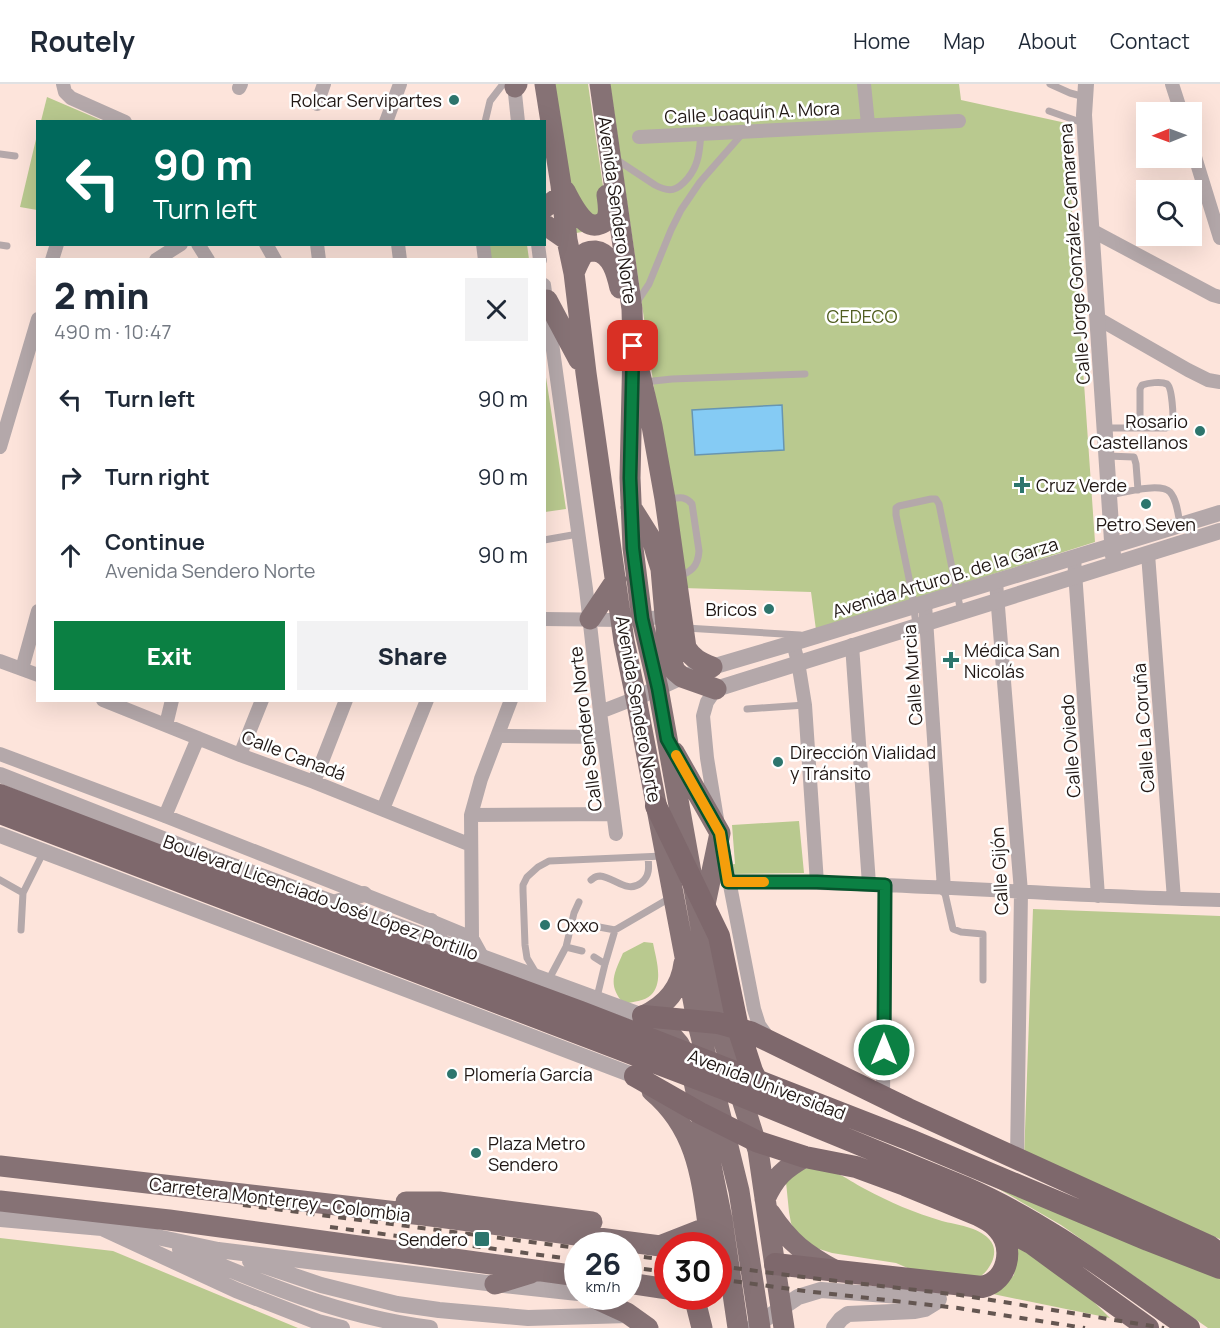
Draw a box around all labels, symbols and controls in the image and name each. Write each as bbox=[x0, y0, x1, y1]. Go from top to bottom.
text: Routely bbox=[30, 22, 135, 60]
text: Home bbox=[853, 27, 910, 55]
text: Map bbox=[943, 27, 985, 55]
text: About bbox=[1018, 27, 1077, 55]
text: Contact bbox=[1110, 27, 1190, 55]
place label: Rolcar Servipartes bbox=[290, 88, 442, 112]
marker: Rolcar Servipartes bbox=[447, 93, 461, 107]
street label: Calle Joaquín A. Mora bbox=[664, 95, 840, 129]
north arrow bbox=[1136, 102, 1202, 168]
map controls bbox=[1136, 102, 1202, 246]
street label: Avenida Sendero Norte bbox=[593, 115, 643, 305]
street label: Calle Jorge González Camarena bbox=[1053, 123, 1095, 385]
text: 90 m bbox=[153, 135, 253, 193]
icon: left bbox=[54, 144, 132, 222]
button: search bbox=[1136, 180, 1202, 246]
text: Turn left bbox=[153, 190, 257, 227]
text: 2 min bbox=[54, 271, 149, 320]
button: close bbox=[465, 278, 528, 341]
park label: CEDECO bbox=[827, 304, 897, 328]
text: 490 m · 10:47 bbox=[54, 318, 172, 345]
pin bbox=[607, 320, 658, 371]
icon: arrive bbox=[616, 329, 649, 362]
icon: left bbox=[54, 383, 87, 416]
text: Turn left bbox=[105, 384, 195, 414]
text: 90 m bbox=[478, 384, 528, 414]
place label: Rosario Castellanos bbox=[1089, 409, 1188, 454]
marker: Rosario Castellanos bbox=[1193, 424, 1207, 438]
icon: right bbox=[54, 461, 87, 494]
text: Turn right bbox=[105, 462, 210, 492]
text: 90 m bbox=[478, 462, 528, 492]
place label: Cruz Verde bbox=[1036, 473, 1127, 497]
marker: Cruz Verde bbox=[1013, 476, 1031, 494]
marker: Petro Seven bbox=[1139, 497, 1153, 511]
place label: Petro Seven bbox=[1096, 512, 1196, 536]
text: Continue bbox=[105, 527, 205, 557]
street label: Avenida Arturo B. de la Garza bbox=[829, 531, 1061, 623]
icon: ahead bbox=[54, 539, 87, 572]
text: 90 m bbox=[478, 540, 528, 570]
text: Avenida Sendero Norte bbox=[105, 557, 315, 584]
place label: Bricos bbox=[706, 597, 757, 621]
marker: Bricos bbox=[762, 602, 776, 616]
street label: Avenida Sendero Norte bbox=[611, 614, 667, 804]
button: Exit bbox=[54, 621, 285, 690]
button: Share bbox=[297, 621, 528, 690]
street label: Calle Murcia bbox=[896, 624, 928, 726]
place label: Médica San Nicolás bbox=[964, 638, 1060, 683]
street label: Calle Sendero Norte bbox=[563, 645, 607, 813]
marker: Médica San Nicolás bbox=[942, 651, 960, 669]
street label: Calle La Coruña bbox=[1127, 663, 1159, 793]
street label: Calle Oviedo bbox=[1054, 693, 1086, 799]
street label: Calle Canadá bbox=[239, 724, 349, 786]
place label: Dirección Vialidad y Tránsito bbox=[790, 740, 936, 785]
marker: Dirección Vialidad y Tránsito bbox=[771, 755, 785, 769]
street label: Calle Gijón bbox=[985, 826, 1013, 916]
street label: Boulevard Licenciado José López Portillo bbox=[160, 829, 482, 965]
place label: Oxxo bbox=[557, 913, 599, 937]
marker: Oxxo bbox=[538, 918, 552, 932]
position arrow bbox=[852, 1018, 916, 1082]
street label: Avenida Universidad bbox=[685, 1043, 849, 1125]
place label: Plomería García bbox=[464, 1062, 593, 1086]
marker: Plomería García bbox=[445, 1067, 459, 1081]
place label: Plaza Metro Sendero bbox=[488, 1131, 585, 1176]
marker: Plaza Metro Sendero bbox=[469, 1146, 483, 1160]
street label: Carretera Monterrey - Colombia bbox=[148, 1171, 412, 1227]
place label: Sendero bbox=[398, 1227, 468, 1251]
marker: Sendero bbox=[473, 1230, 491, 1248]
speed limit sign: 30 bbox=[654, 1232, 732, 1310]
text: 26 bbox=[585, 1243, 621, 1284]
text: km/h bbox=[586, 1276, 620, 1297]

